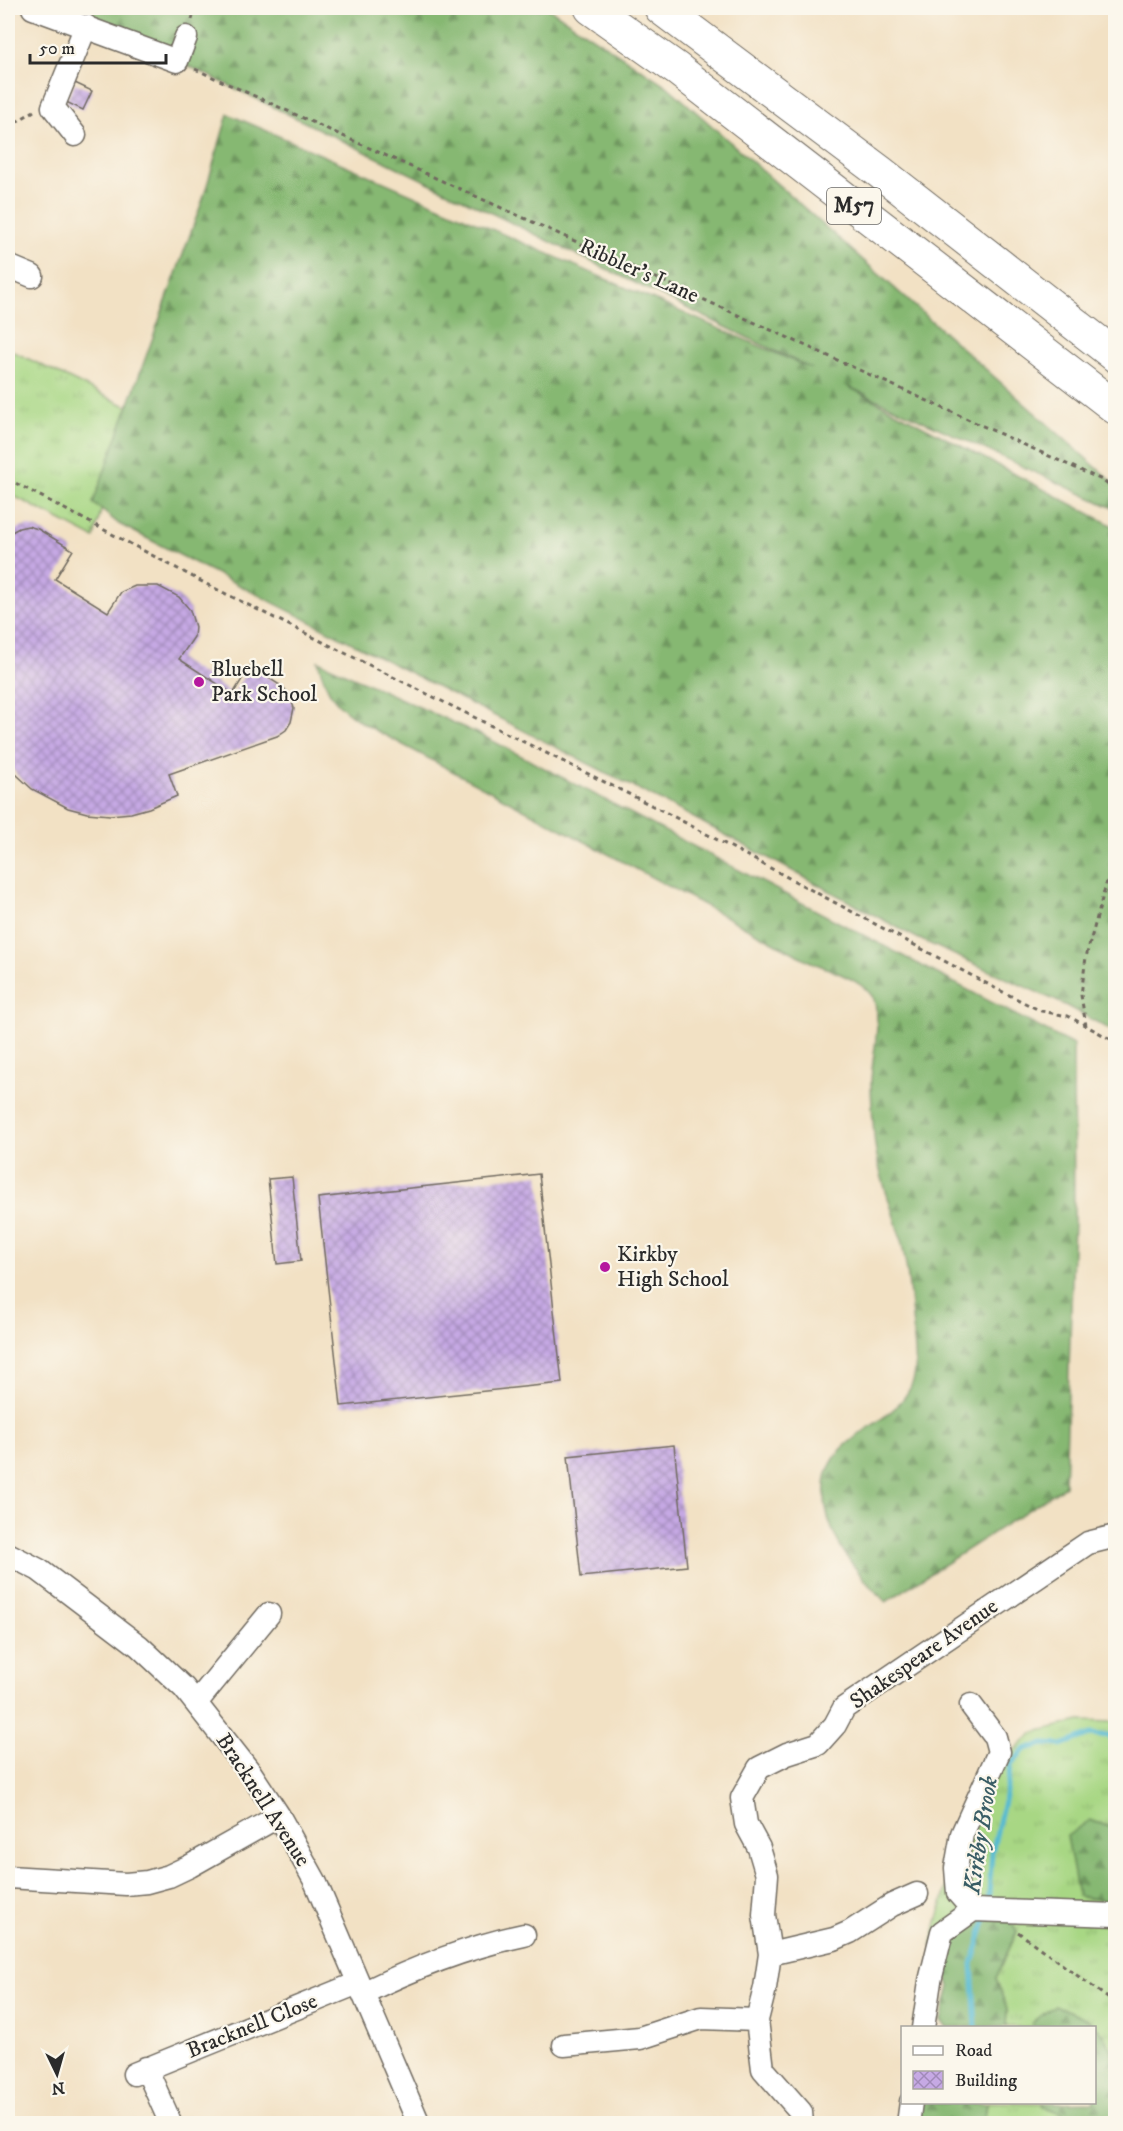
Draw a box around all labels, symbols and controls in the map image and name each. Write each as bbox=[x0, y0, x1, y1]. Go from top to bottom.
scale bar bbox=[30, 27, 166, 65]
text: 50 m bbox=[39, 38, 75, 60]
road number: M57 bbox=[827, 188, 881, 224]
street label: Ribbler's Lane bbox=[575, 233, 703, 309]
place label: Bluebell Park School bbox=[211, 656, 318, 708]
marker: Bluebell Park School bbox=[192, 675, 206, 689]
place label: Kirkby High School bbox=[617, 1241, 729, 1293]
marker: Kirkby High School bbox=[598, 1260, 612, 1274]
street label: Shakespeare Avenue bbox=[845, 1593, 1003, 1715]
street label: Bracknell Avenue bbox=[210, 1728, 316, 1872]
water label: Kirkby Brook bbox=[957, 1774, 1005, 1897]
street label: Bracknell Close bbox=[183, 1988, 321, 2064]
legend bbox=[901, 2026, 1096, 2104]
text: Road bbox=[955, 2040, 992, 2062]
north arrow bbox=[27, 2044, 87, 2104]
text: Building bbox=[955, 2070, 1017, 2092]
text: N bbox=[51, 2077, 66, 2098]

